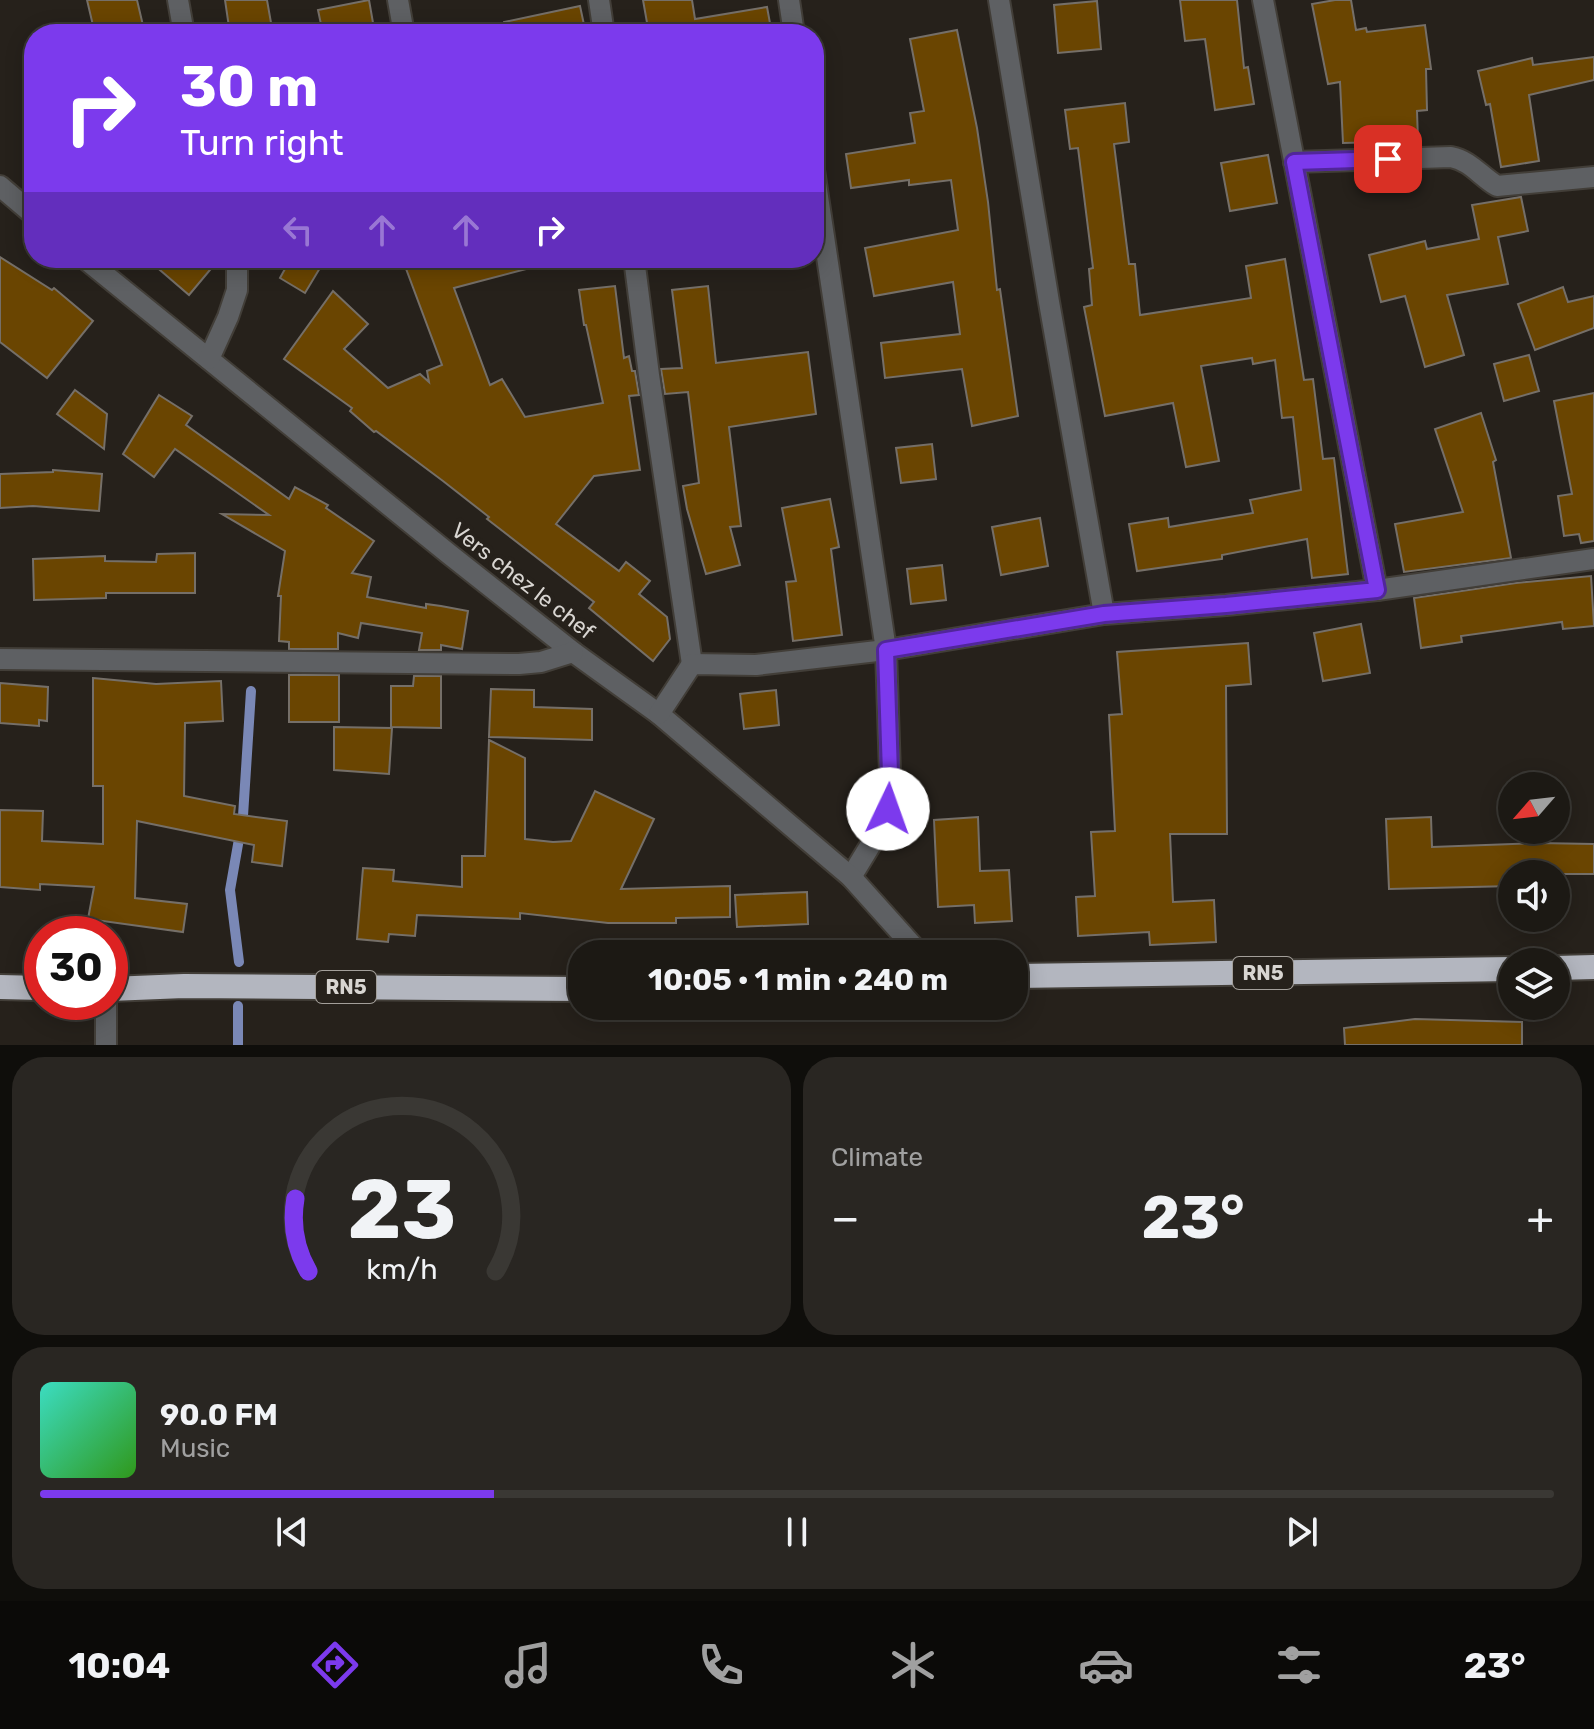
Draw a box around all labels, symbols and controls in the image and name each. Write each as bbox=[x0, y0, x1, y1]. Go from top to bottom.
text: 30 m bbox=[180, 54, 318, 120]
icon: right bbox=[48, 56, 152, 160]
text: Turn right bbox=[180, 121, 344, 164]
pin bbox=[1354, 125, 1422, 193]
icon: arrive bbox=[1366, 137, 1410, 181]
icon: left bbox=[276, 208, 320, 252]
icon: ahead bbox=[360, 208, 404, 252]
icon: ahead bbox=[444, 208, 488, 252]
icon: right bbox=[528, 208, 572, 252]
street label: Vers chez le chef bbox=[446, 517, 600, 646]
position arrow bbox=[846, 767, 930, 851]
north arrow bbox=[1498, 772, 1570, 844]
map controls bbox=[1498, 772, 1570, 1020]
button: sound bbox=[1498, 860, 1570, 932]
speed limit sign: 30 bbox=[24, 916, 128, 1020]
button: layers bbox=[1498, 948, 1570, 1020]
road number: RN5 bbox=[1233, 957, 1293, 989]
text: 10:05 · 1 min · 240 m bbox=[648, 962, 948, 998]
road number: RN5 bbox=[316, 971, 376, 1003]
text: Climate bbox=[831, 1142, 923, 1173]
text: 23 bbox=[347, 1160, 456, 1259]
text: 23° bbox=[1141, 1182, 1245, 1253]
text: − bbox=[831, 1192, 860, 1244]
text: + bbox=[1527, 1192, 1554, 1244]
text: km/h bbox=[366, 1252, 437, 1286]
text: 90.0 FM bbox=[160, 1397, 278, 1433]
text: Music bbox=[160, 1433, 230, 1464]
icon: previous bbox=[270, 1510, 314, 1554]
icon: pause bbox=[775, 1510, 819, 1554]
icon: next bbox=[1280, 1510, 1324, 1554]
icon: directions bbox=[307, 1637, 363, 1693]
icon: music bbox=[500, 1637, 556, 1693]
icon: phone bbox=[693, 1637, 749, 1693]
icon: climate bbox=[885, 1637, 941, 1693]
icon: car bbox=[1078, 1637, 1134, 1693]
icon: filters bbox=[1271, 1637, 1327, 1693]
text: 10:04 bbox=[68, 1644, 170, 1687]
text: 23° bbox=[1464, 1644, 1526, 1687]

